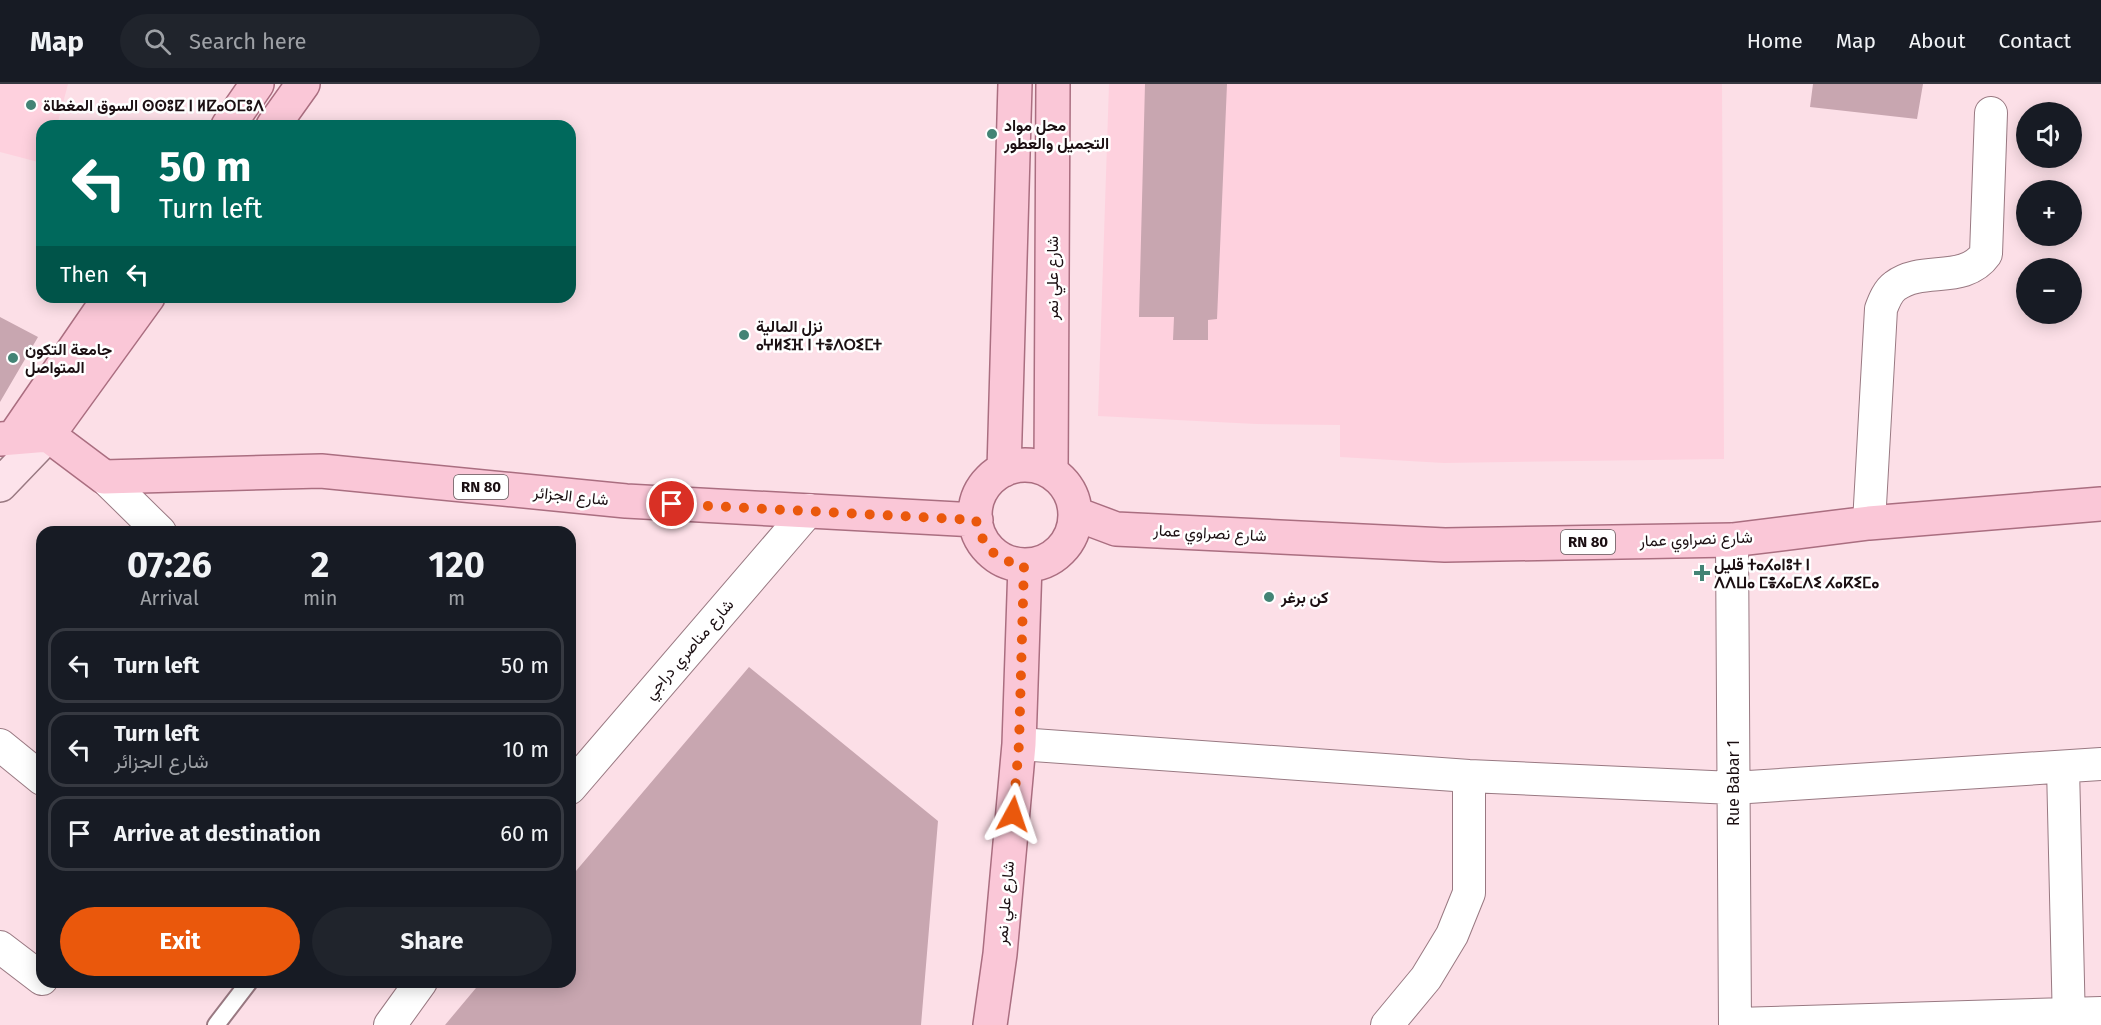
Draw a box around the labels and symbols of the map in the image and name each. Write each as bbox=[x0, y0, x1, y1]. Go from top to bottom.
place label: السوق المغطاة ⵙⵙⵓⵇ ⵏ ⵍⵇⴰⵔⵎⵓⴷ bbox=[43, 96, 264, 116]
marker: السوق المغطاة ⵙⵙⵓⵇ ⵏ ⵍⵇⴰⵔⵎⵓⴷ bbox=[24, 98, 38, 112]
place label: محل مواد التجميل والعطور bbox=[1003, 116, 1109, 154]
marker: محل مواد التجميل والعطور bbox=[985, 127, 999, 141]
street label: شارع علي نمر bbox=[1043, 236, 1066, 321]
place label: نزل المالية ⴰⵖⵍⵉⴼ ⵏ ⵜⴻⴷⵔⵉⵎⵜ bbox=[756, 317, 882, 354]
marker: نزل المالية ⴰⵖⵍⵉⴼ ⵏ ⵜⴻⴷⵔⵉⵎⵜ bbox=[737, 328, 751, 342]
place label: جامعة التكون المتواصل bbox=[25, 340, 112, 378]
marker: جامعة التكون المتواصل bbox=[6, 351, 20, 365]
road number: RN 80 bbox=[454, 475, 508, 499]
pin bbox=[646, 478, 697, 529]
street label: شارع الجزائر bbox=[531, 482, 610, 511]
street label: شارع نصراوي عمار bbox=[1152, 520, 1267, 549]
street label: شارع نصراوي عمار bbox=[1638, 528, 1753, 555]
road number: RN 80 bbox=[1561, 530, 1615, 554]
place label: قليل ⵜⴰⵃⴰⵏⵓⵜ ⵏ ⴷⴷⵡⴰ ⵎⴻⵃⴰⵎⴷⵉ ⵃⴰⴽⵉⵎⴰ bbox=[1714, 555, 1879, 592]
marker: قليل ⵜⴰⵃⴰⵏⵓⵜ ⵏ ⴷⴷⵡⴰ ⵎⴻⵃⴰⵎⴷⵉ ⵃⴰⴽⵉⵎⴰ bbox=[1695, 566, 1709, 580]
place label: كن برغر bbox=[1280, 588, 1329, 608]
marker: كن برغر bbox=[1262, 590, 1276, 604]
street label: شارع مناصري دراجي bbox=[640, 595, 741, 706]
street label: Rue Babar 1 bbox=[1724, 740, 1743, 826]
position arrow bbox=[981, 782, 1045, 846]
street label: شارع علي نمر bbox=[992, 860, 1022, 947]

